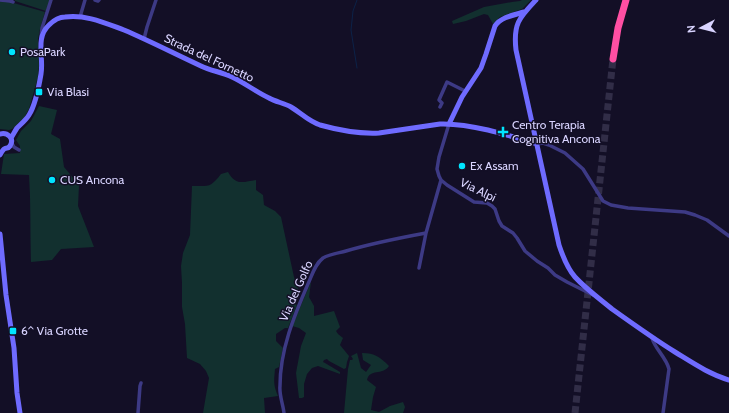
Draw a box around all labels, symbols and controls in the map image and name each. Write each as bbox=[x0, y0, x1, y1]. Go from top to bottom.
north arrow bbox=[681, 8, 721, 48]
text: N bbox=[684, 25, 698, 34]
street label: Strada del Fornetto bbox=[162, 30, 257, 85]
place label: PosaPark bbox=[20, 44, 66, 59]
marker: PosaPark bbox=[7, 47, 17, 57]
place label: Via Blasi bbox=[47, 84, 89, 99]
marker: Via Blasi bbox=[34, 87, 44, 97]
place label: Centro Terapia Cognitiva Ancona bbox=[512, 117, 601, 146]
marker: Centro Terapia Cognitiva Ancona bbox=[497, 126, 509, 138]
place label: Ex Assam bbox=[470, 158, 519, 173]
marker: Ex Assam bbox=[457, 161, 467, 171]
place label: CUS Ancona bbox=[60, 172, 125, 187]
street label: Via Alpi bbox=[458, 174, 499, 205]
marker: CUS Ancona bbox=[47, 175, 57, 185]
street label: Via del Golfo bbox=[275, 258, 316, 324]
place label: 6^ Via Grotte bbox=[21, 323, 88, 338]
marker: 6^ Via Grotte bbox=[8, 326, 18, 336]

